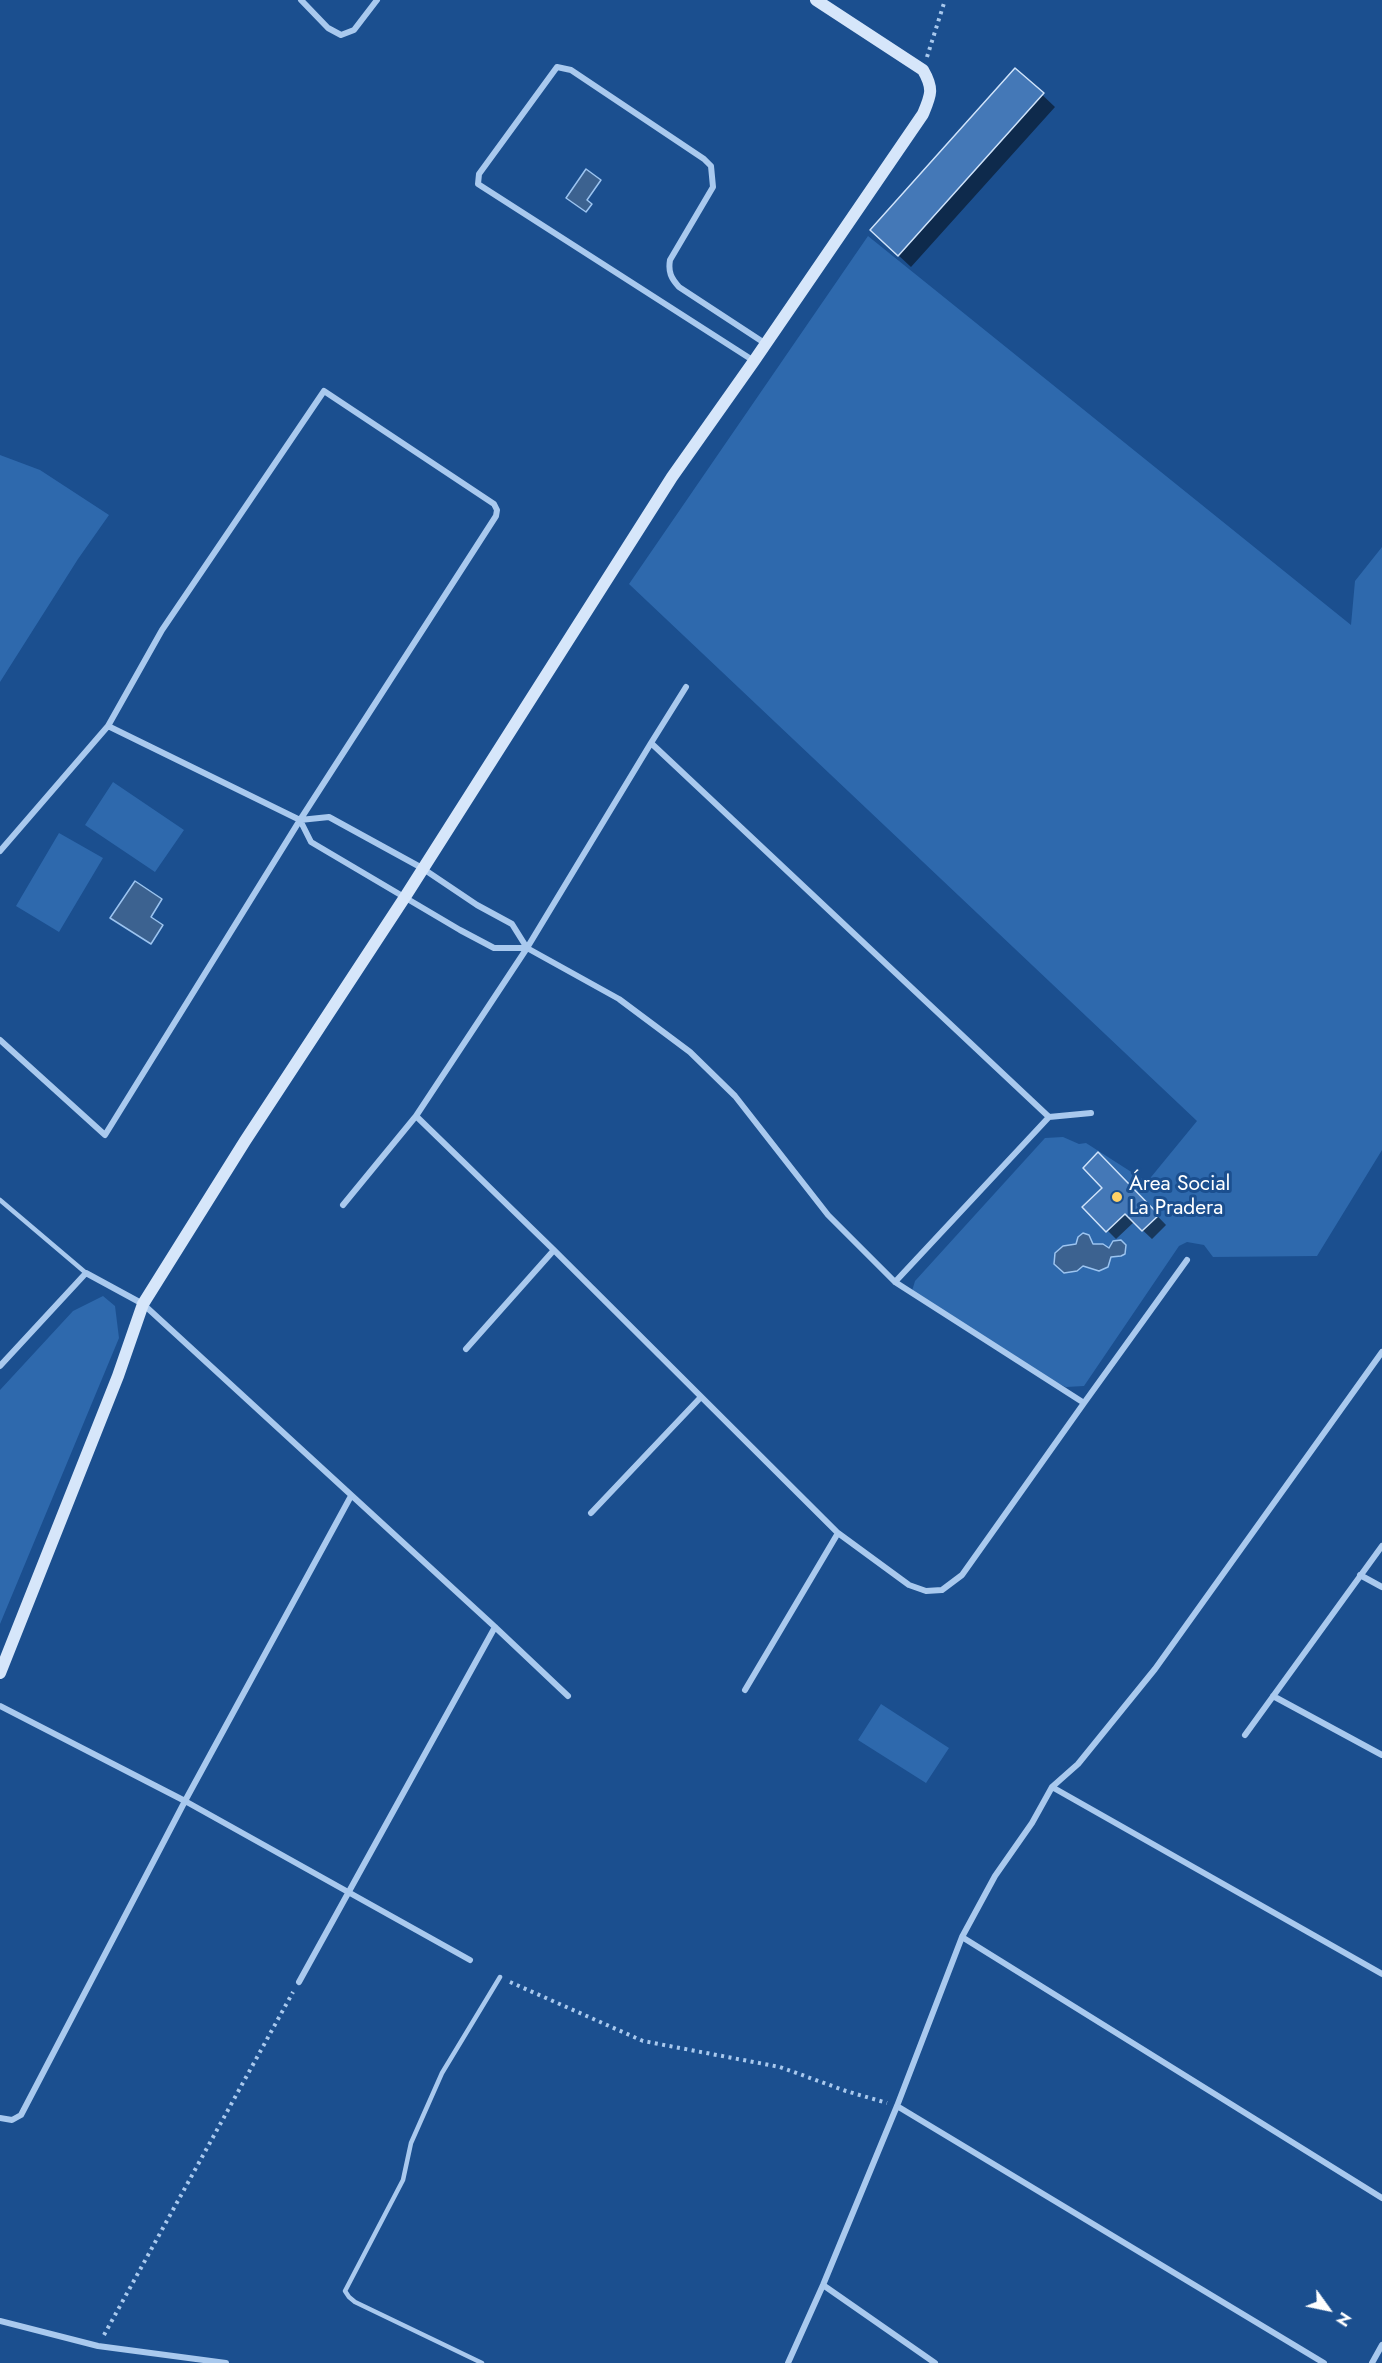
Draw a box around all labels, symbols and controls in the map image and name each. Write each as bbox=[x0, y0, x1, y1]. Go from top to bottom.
place label: Área Social La Pradera bbox=[1129, 1172, 1230, 1222]
marker: Área Social La Pradera bbox=[1110, 1190, 1124, 1204]
north arrow bbox=[1298, 2279, 1358, 2339]
text: N bbox=[1330, 2307, 1357, 2331]

